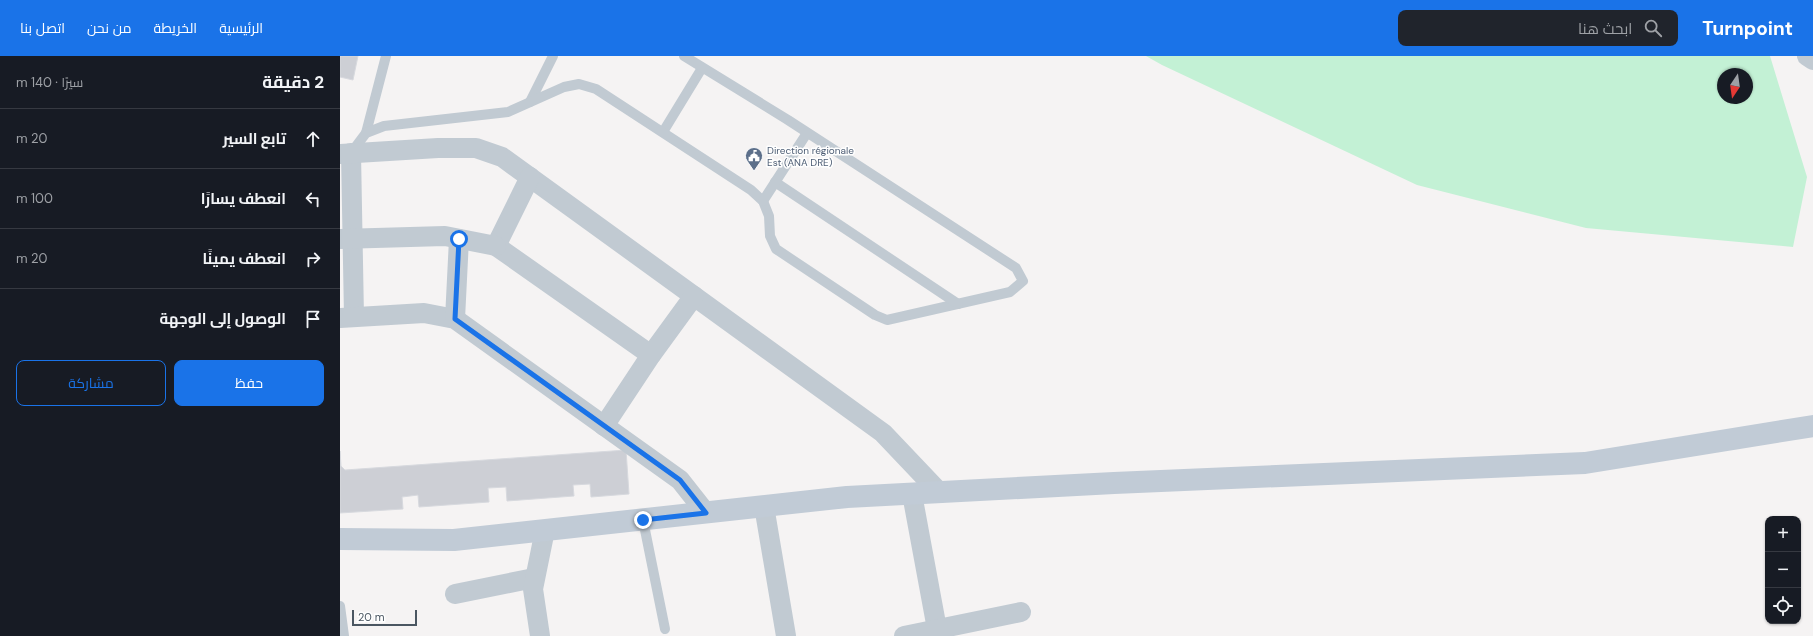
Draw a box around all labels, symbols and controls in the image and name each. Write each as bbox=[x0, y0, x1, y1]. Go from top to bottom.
search box bbox=[1398, 10, 1678, 46]
text: Turnpoint bbox=[1702, 16, 1793, 41]
icon: search bbox=[1642, 17, 1664, 39]
text: اتصل بنا bbox=[20, 19, 65, 37]
text: من نحن bbox=[87, 19, 131, 37]
text: الخريطة bbox=[153, 19, 197, 37]
text: الرئيسية bbox=[219, 19, 263, 37]
text: ابحث هنا bbox=[1578, 19, 1632, 39]
north arrow bbox=[1717, 68, 1753, 104]
text: 2 دقيقة bbox=[262, 71, 324, 93]
text: سيرًا · 140 m bbox=[16, 74, 83, 91]
icon: ahead bbox=[302, 128, 324, 150]
text: تابع السير bbox=[223, 129, 286, 149]
text: 20 m bbox=[16, 130, 47, 147]
place label: Direction régionale Est (ANA DRE) bbox=[767, 144, 854, 169]
public building icon: Direction régionale Est (ANA DRE) bbox=[744, 146, 764, 171]
icon: left bbox=[302, 188, 324, 210]
text: انعطف يسارًا bbox=[201, 189, 286, 209]
text: 100 m bbox=[16, 190, 53, 207]
route start bbox=[450, 230, 468, 248]
icon: right bbox=[302, 248, 324, 270]
text: انعطف يمينًا bbox=[203, 249, 286, 269]
text: 20 m bbox=[16, 250, 47, 267]
icon: arrive bbox=[302, 308, 324, 330]
text: الوصول إلى الوجهة bbox=[159, 309, 286, 329]
button: مشاركة bbox=[16, 360, 166, 406]
button: حفظ bbox=[174, 360, 324, 406]
route end bbox=[634, 511, 652, 529]
map controls bbox=[1765, 516, 1801, 624]
button: + bbox=[1765, 516, 1801, 552]
button: − bbox=[1765, 552, 1801, 588]
button: locate bbox=[1765, 588, 1801, 624]
scale bar bbox=[352, 608, 417, 627]
text: 20 m bbox=[358, 610, 384, 624]

